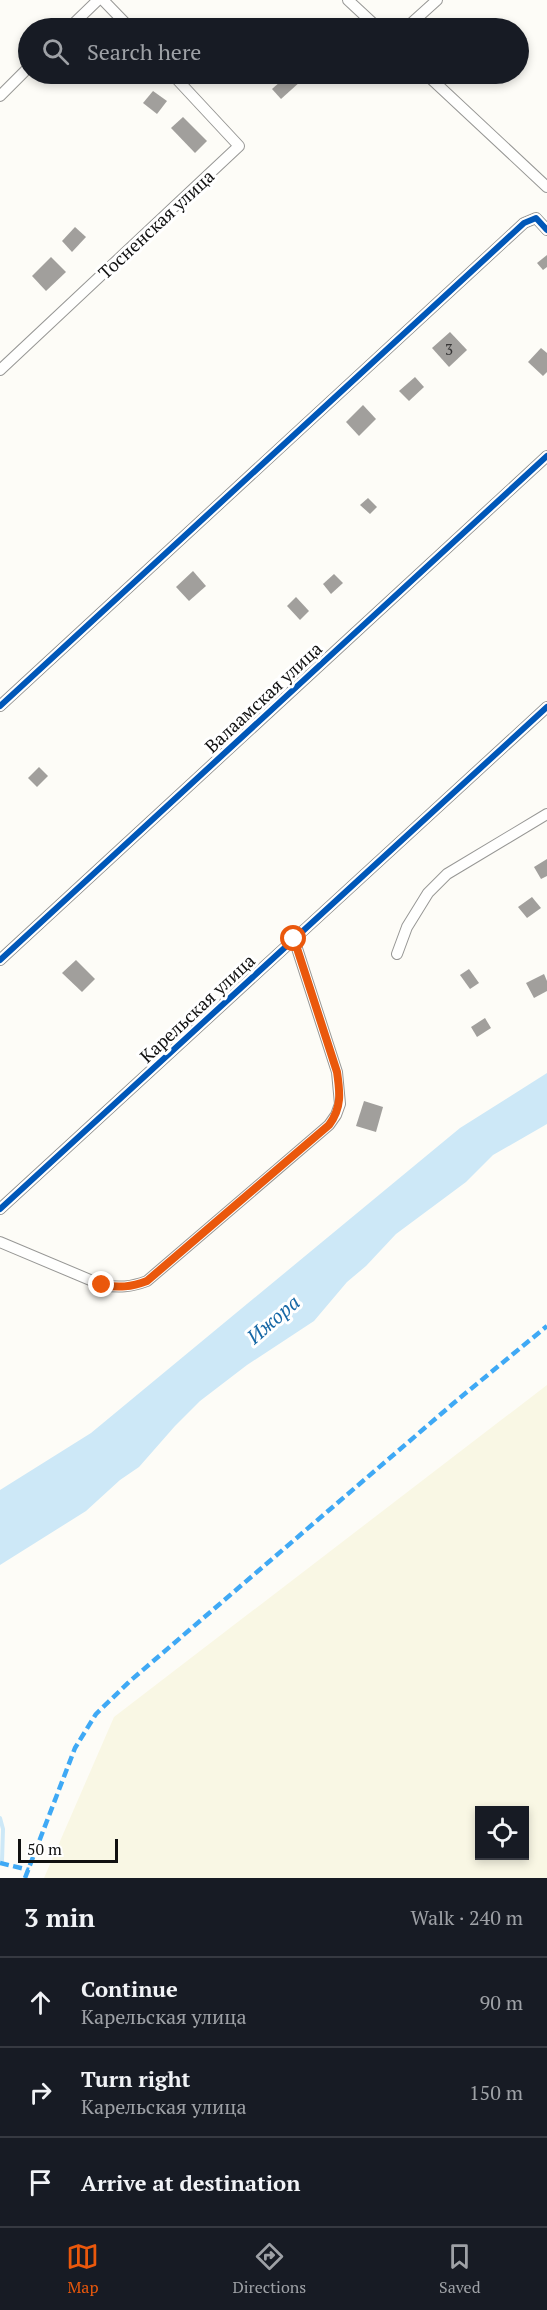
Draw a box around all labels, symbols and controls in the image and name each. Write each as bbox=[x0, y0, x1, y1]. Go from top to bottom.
search box bbox=[18, 18, 529, 84]
icon: search bbox=[39, 35, 72, 68]
text: Search here bbox=[87, 37, 201, 66]
street label: Тосненская улица bbox=[93, 164, 219, 284]
house number: 3 bbox=[445, 339, 453, 359]
street label: Валаамская улица bbox=[199, 636, 327, 758]
route start bbox=[280, 925, 306, 951]
street label: Карельская улица bbox=[134, 948, 260, 1068]
route end bbox=[88, 1271, 114, 1297]
water label: Ижора bbox=[240, 1289, 305, 1350]
map controls bbox=[475, 1806, 529, 1860]
button: locate bbox=[475, 1806, 529, 1860]
scale bar bbox=[18, 1836, 118, 1864]
text: 50 m bbox=[27, 1838, 62, 1860]
text: 3 min bbox=[24, 1900, 95, 1934]
text: Walk · 240 m bbox=[411, 1904, 523, 1931]
text: Continue bbox=[81, 1974, 178, 2003]
icon: ahead bbox=[24, 1986, 57, 2019]
text: 90 m bbox=[480, 1989, 523, 2016]
text: Карельская улица bbox=[81, 2003, 247, 2030]
text: Turn right bbox=[81, 2064, 190, 2093]
icon: right bbox=[24, 2076, 57, 2109]
text: 150 m bbox=[469, 2079, 523, 2106]
text: Карельская улица bbox=[81, 2093, 247, 2120]
icon: arrive bbox=[24, 2166, 57, 2199]
text: Arrive at destination bbox=[81, 2168, 300, 2197]
tab: Map bbox=[66, 2240, 99, 2298]
tab: Directions bbox=[232, 2240, 306, 2298]
tab: Saved bbox=[439, 2240, 481, 2298]

